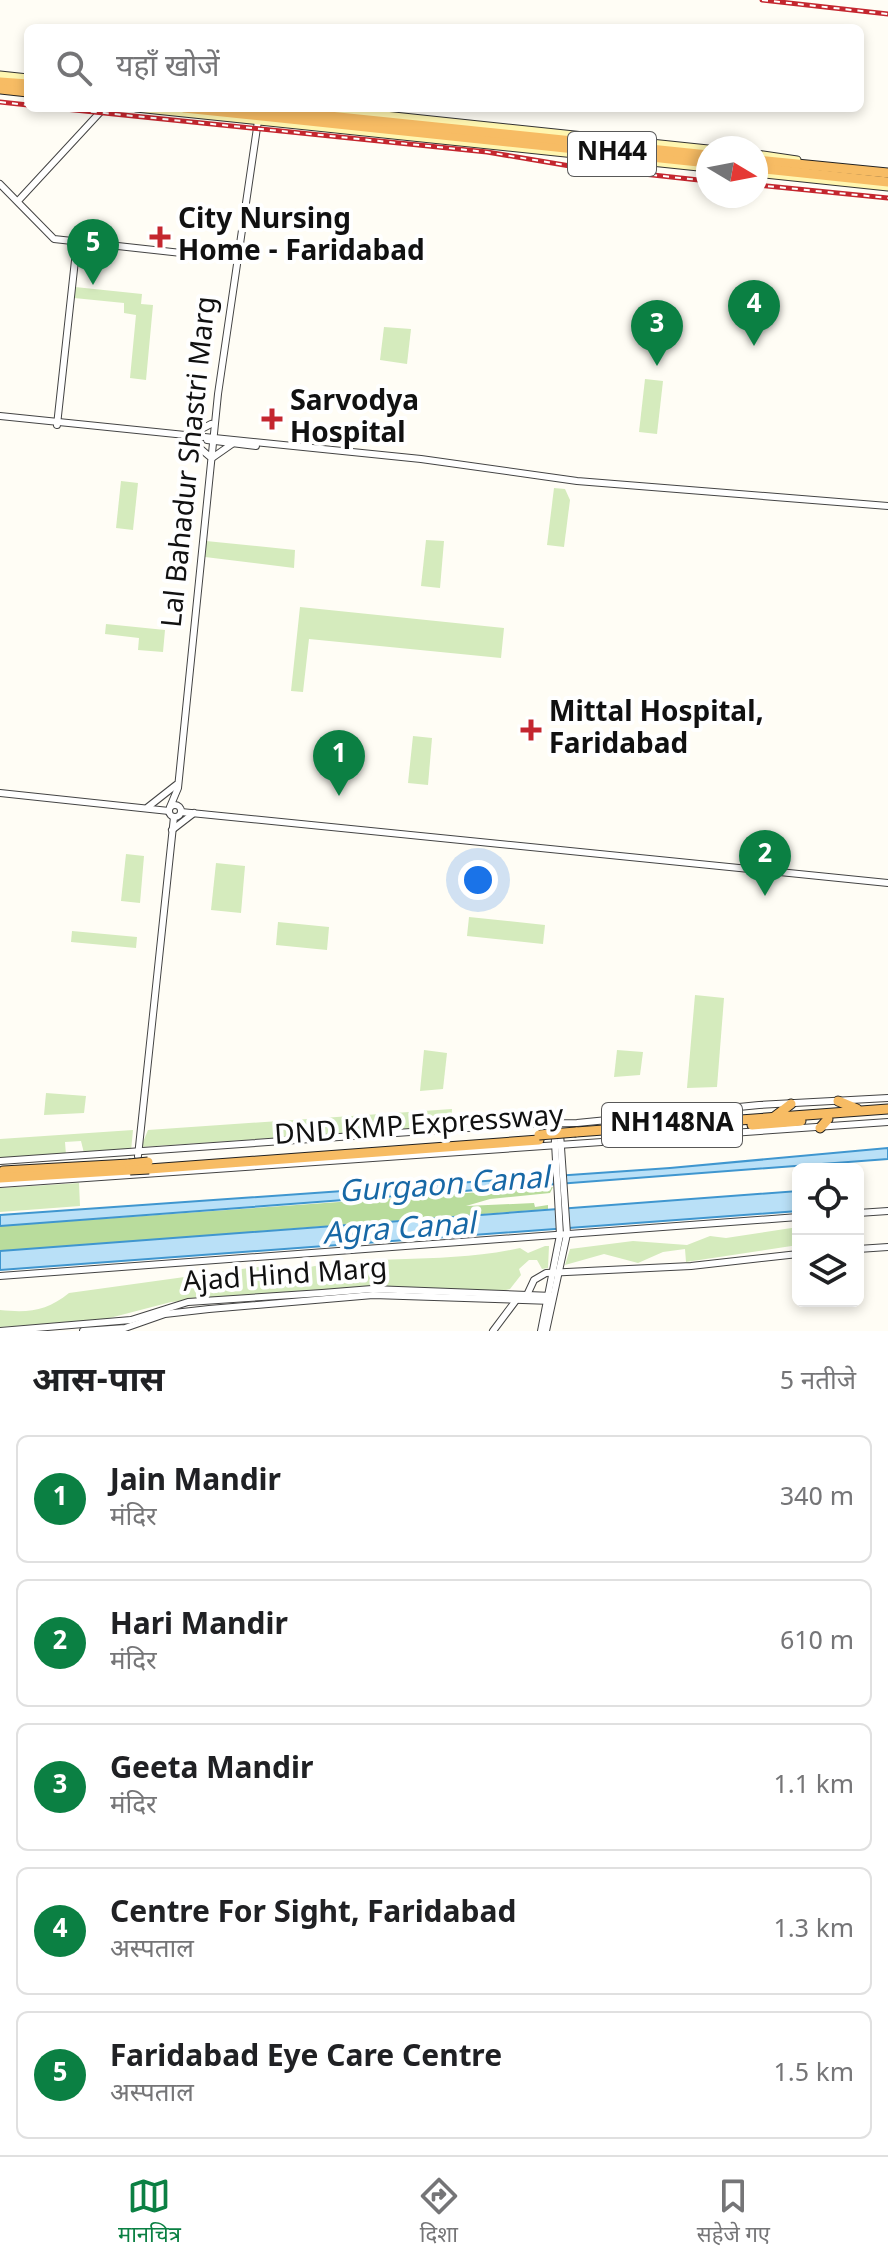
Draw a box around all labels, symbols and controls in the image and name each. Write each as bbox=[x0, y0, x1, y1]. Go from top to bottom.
search box bbox=[24, 24, 864, 112]
icon: search bbox=[52, 46, 96, 90]
text: यहाँ खोजें bbox=[116, 49, 219, 88]
road number: NH44 bbox=[568, 132, 656, 176]
north arrow bbox=[696, 136, 768, 208]
place label: City Nursing Home - Faridabad bbox=[178, 203, 425, 271]
pin: 5 bbox=[67, 219, 119, 285]
marker: City Nursing Home - Faridabad bbox=[149, 226, 171, 248]
pin: 4 bbox=[728, 280, 780, 346]
street label: Lal Bahadur Shastri Marg bbox=[156, 295, 226, 629]
pin: 3 bbox=[631, 300, 683, 366]
place label: Sarvodya Hospital bbox=[290, 385, 419, 453]
marker: Sarvodya Hospital bbox=[261, 408, 283, 430]
place label: Mittal Hospital, Faridabad bbox=[549, 696, 764, 764]
marker: Mittal Hospital, Faridabad bbox=[520, 719, 542, 741]
pin: 1 bbox=[313, 730, 365, 796]
pin: 2 bbox=[739, 830, 791, 896]
your location bbox=[458, 860, 498, 900]
street label: DND KMP Expressway bbox=[273, 1099, 565, 1155]
road number: NH148NA bbox=[602, 1103, 742, 1147]
water label: Gurgaon Canal bbox=[337, 1160, 554, 1214]
map controls bbox=[792, 1163, 864, 1307]
button: locate bbox=[792, 1163, 864, 1235]
water label: Agra Canal bbox=[321, 1206, 480, 1256]
button: layers bbox=[792, 1235, 864, 1307]
street label: Ajad Hind Marg bbox=[182, 1252, 388, 1302]
text: आस-पास bbox=[32, 1361, 165, 1405]
text: 5 नतीजे bbox=[780, 1366, 856, 1400]
text: Jain Mandir bbox=[110, 1463, 281, 1502]
text: 1 bbox=[53, 1482, 67, 1516]
text: 340 m bbox=[780, 1482, 854, 1516]
text: मंदिर bbox=[110, 1502, 157, 1536]
text: Hari Mandir bbox=[110, 1607, 288, 1646]
text: 2 bbox=[53, 1626, 67, 1660]
text: 610 m bbox=[780, 1626, 854, 1660]
text: मंदिर bbox=[110, 1646, 157, 1680]
text: Geeta Mandir bbox=[110, 1751, 313, 1790]
text: 3 bbox=[53, 1770, 67, 1804]
text: 1.1 km bbox=[773, 1770, 854, 1804]
text: मंदिर bbox=[110, 1790, 157, 1824]
text: Centre For Sight, Faridabad bbox=[110, 1895, 516, 1934]
text: 4 bbox=[53, 1914, 67, 1948]
text: 1.3 km bbox=[773, 1914, 854, 1948]
text: अस्पताल bbox=[110, 1934, 194, 1968]
text: Faridabad Eye Care Centre bbox=[110, 2039, 502, 2078]
text: 5 bbox=[53, 2058, 67, 2092]
text: 1.5 km bbox=[773, 2058, 854, 2092]
text: अस्पताल bbox=[110, 2078, 194, 2112]
tab: मानचित्र bbox=[118, 2174, 181, 2251]
tab: दिशा bbox=[417, 2174, 461, 2251]
tab: सहेजे गए bbox=[697, 2174, 770, 2251]

